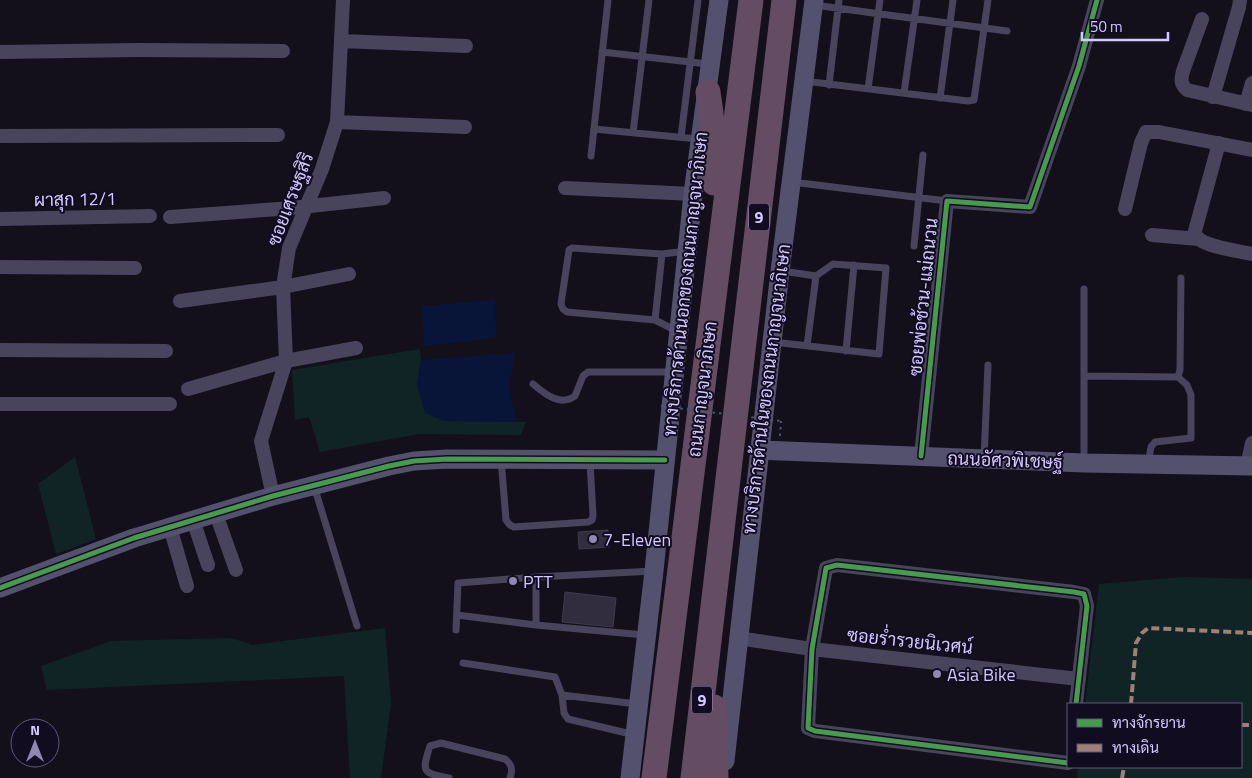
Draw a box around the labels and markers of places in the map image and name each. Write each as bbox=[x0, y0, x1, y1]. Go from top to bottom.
place label: 7-Eleven bbox=[603, 526, 671, 553]
marker: 7-Eleven bbox=[587, 533, 599, 545]
place label: PTT bbox=[523, 568, 553, 595]
marker: PTT bbox=[507, 575, 519, 587]
place label: Asia Bike bbox=[947, 661, 1016, 688]
marker: Asia Bike bbox=[931, 668, 943, 680]

